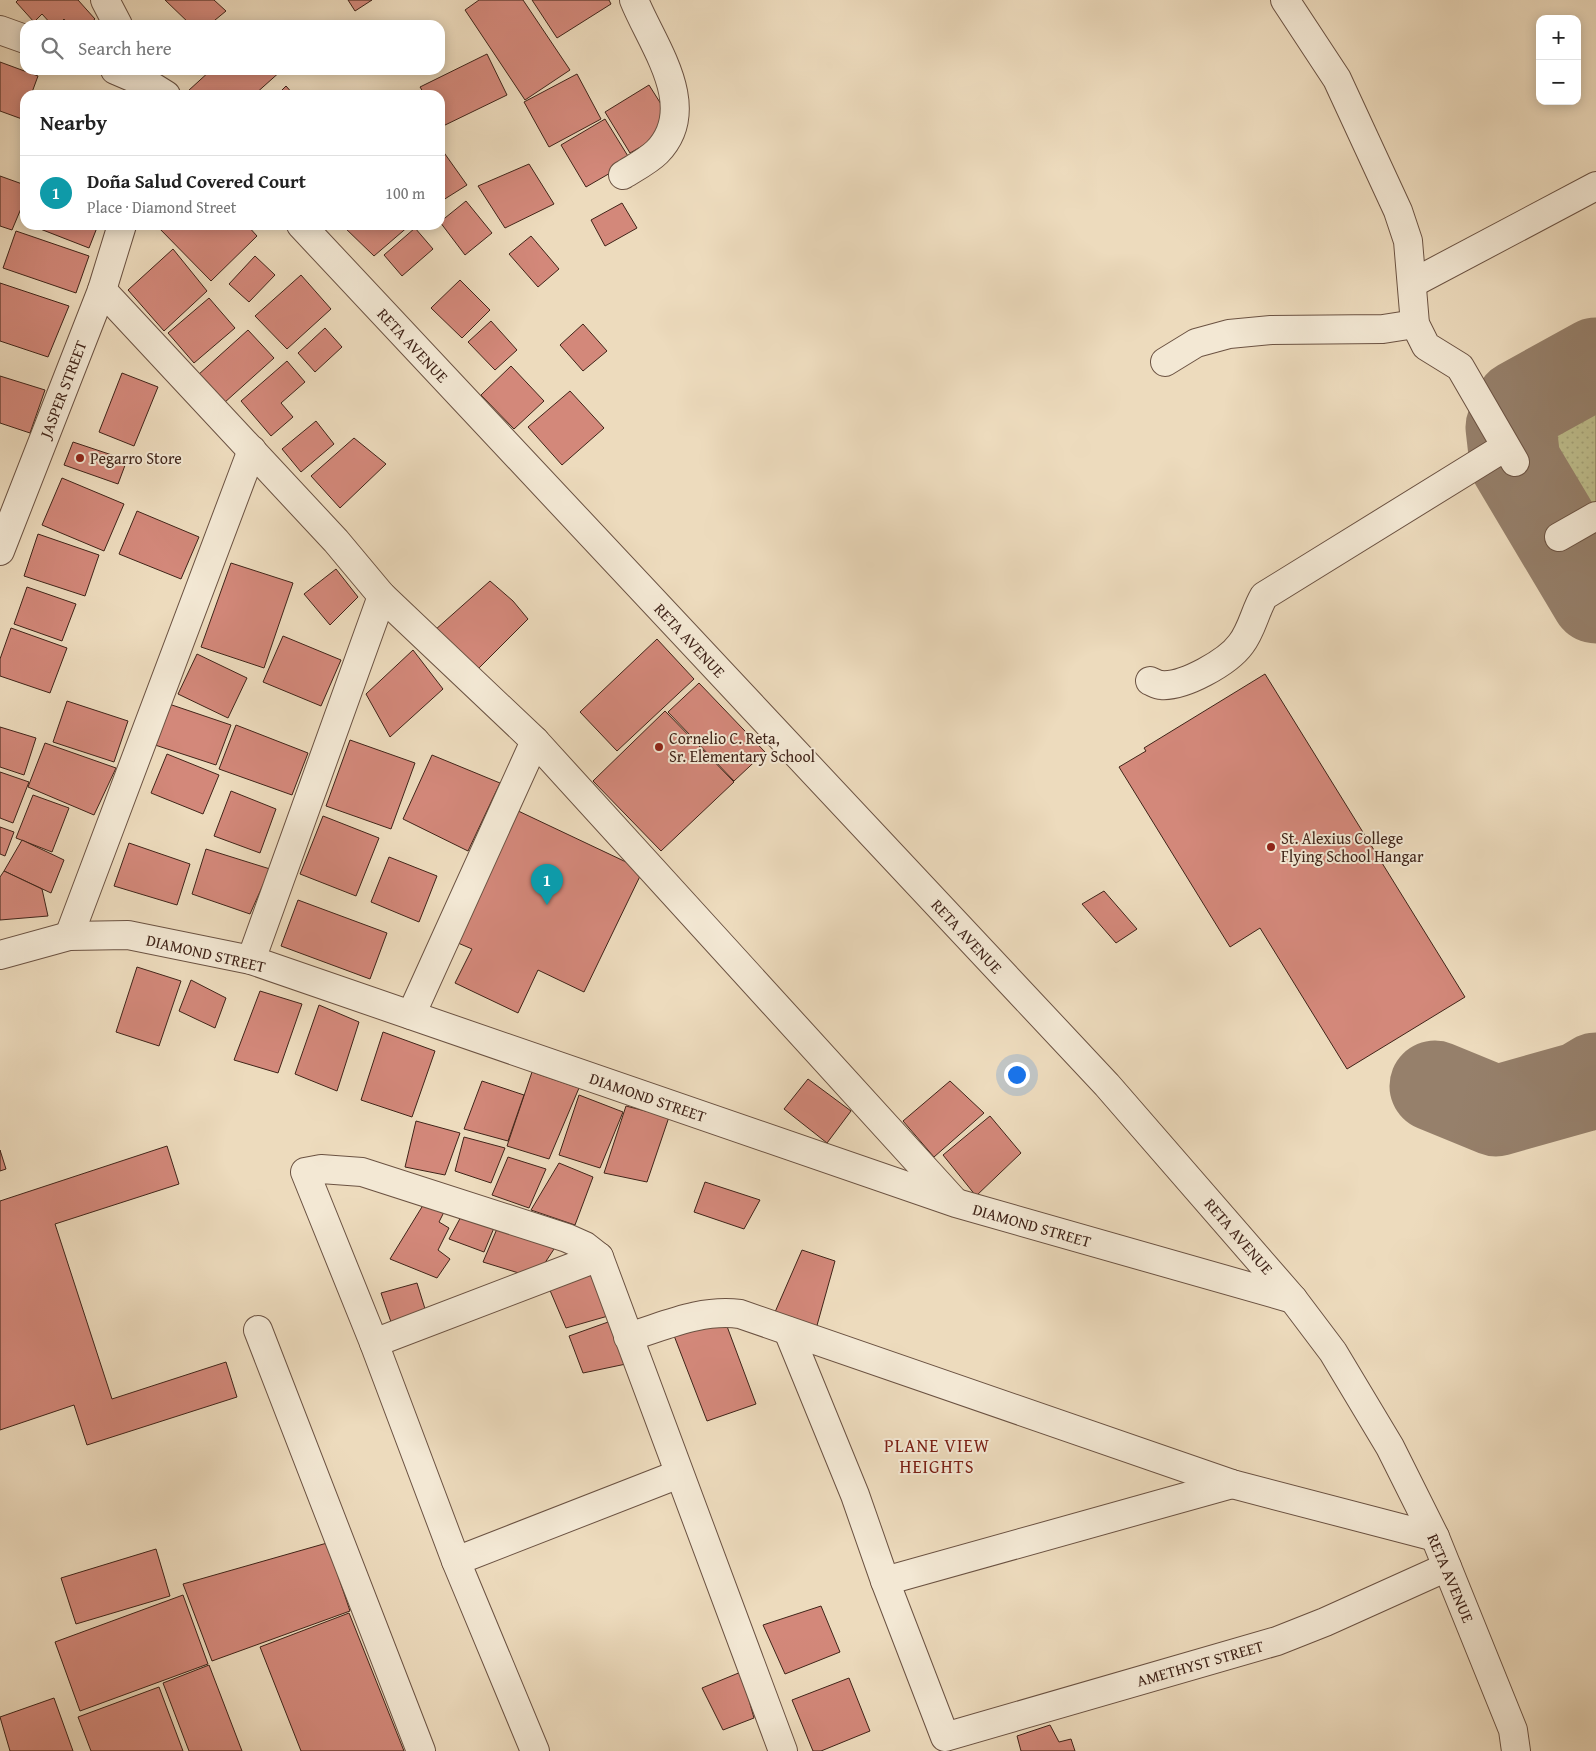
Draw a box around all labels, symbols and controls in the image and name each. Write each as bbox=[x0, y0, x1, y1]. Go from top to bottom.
map controls bbox=[1536, 15, 1581, 105]
button: + bbox=[1536, 15, 1581, 60]
search box bbox=[20, 20, 445, 75]
icon: search bbox=[38, 34, 66, 62]
text: Search here bbox=[78, 34, 172, 62]
button: − bbox=[1536, 60, 1581, 105]
text: Nearby bbox=[40, 107, 107, 138]
text: Doña Salud Covered Court bbox=[87, 167, 306, 195]
text: 1 bbox=[52, 181, 60, 205]
text: 100 m bbox=[385, 181, 425, 205]
text: Place · Diamond Street bbox=[87, 195, 237, 219]
street label: RETA AVENUE bbox=[372, 302, 454, 388]
street label: JASPER STREET bbox=[33, 337, 93, 443]
place label: Pegarro Store bbox=[90, 446, 182, 470]
marker: Pegarro Store bbox=[74, 452, 86, 464]
street label: RETA AVENUE bbox=[649, 597, 731, 683]
place label: Cornelio C. Reta, Sr. Elementary School bbox=[669, 726, 816, 768]
marker: Cornelio C. Reta, Sr. Elementary School bbox=[653, 741, 665, 753]
place label: St. Alexius College Flying School Hangar bbox=[1281, 826, 1424, 868]
marker: St. Alexius College Flying School Hangar bbox=[1265, 841, 1277, 853]
pin: 1 bbox=[531, 864, 563, 905]
street label: RETA AVENUE bbox=[926, 893, 1008, 979]
street label: DIAMOND STREET bbox=[144, 928, 268, 978]
your location bbox=[1004, 1062, 1030, 1088]
street label: DIAMOND STREET bbox=[586, 1066, 710, 1128]
street label: RETA AVENUE bbox=[1199, 1192, 1279, 1280]
street label: DIAMOND STREET bbox=[970, 1197, 1094, 1253]
district label: PLANE VIEW HEIGHTS bbox=[884, 1432, 990, 1480]
street label: RETA AVENUE bbox=[1421, 1530, 1481, 1626]
street label: AMETHYST STREET bbox=[1134, 1633, 1266, 1693]

